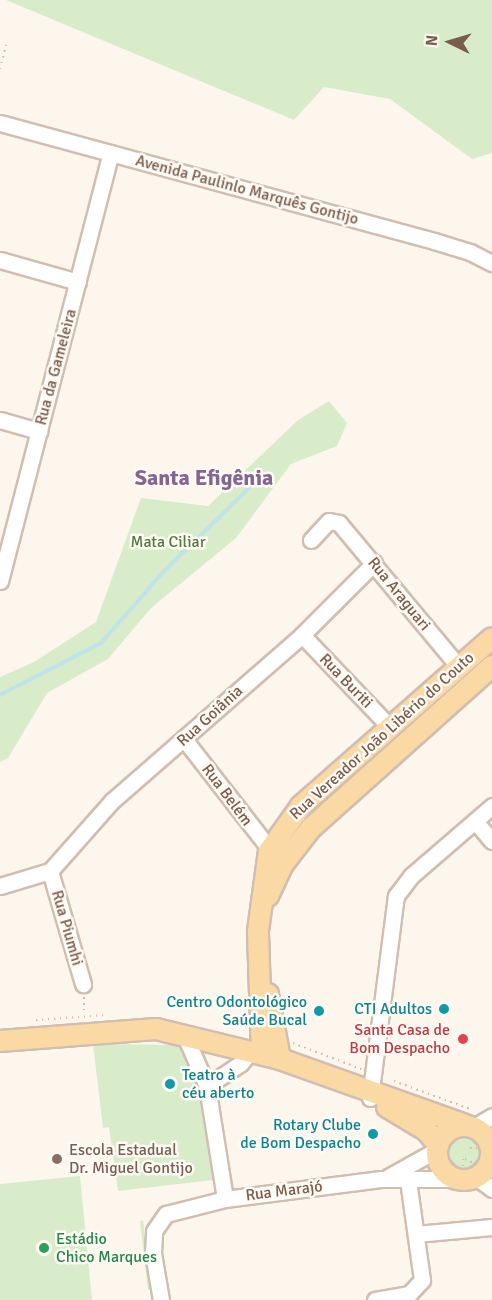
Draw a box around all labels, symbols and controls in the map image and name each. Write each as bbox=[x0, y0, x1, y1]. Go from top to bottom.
north arrow bbox=[420, 12, 480, 72]
text: N bbox=[422, 34, 443, 47]
street label: Avenida Paulinlo Marquês Gontijo bbox=[133, 151, 361, 229]
street label: Rua da Gameleira bbox=[31, 307, 81, 427]
district label: Santa Efigênia bbox=[135, 465, 273, 491]
park label: Mata Ciliar bbox=[130, 532, 206, 552]
street label: Rua Araguari bbox=[364, 553, 434, 635]
street label: Rua Vereador João Libério do Couto bbox=[286, 648, 478, 824]
street label: Rua Buriti bbox=[315, 650, 377, 712]
street label: Rua Goiânia bbox=[173, 681, 247, 751]
street label: Rua Belém bbox=[197, 760, 257, 830]
street label: Rua Piumhi bbox=[47, 888, 87, 968]
place label: Centro Odontológico Saúde Bucal bbox=[167, 992, 307, 1030]
place label: CTI Adultos bbox=[354, 999, 432, 1019]
marker: CTI Adultos bbox=[437, 1002, 451, 1016]
marker: Centro Odontológico Saúde Bucal bbox=[312, 1004, 326, 1018]
place label: Santa Casa de Bom Despacho bbox=[349, 1020, 450, 1058]
marker: Santa Casa de Bom Despacho bbox=[454, 1030, 472, 1048]
place label: Teatro à céu aberto bbox=[182, 1065, 254, 1103]
marker: Teatro à céu aberto bbox=[163, 1077, 177, 1091]
place label: Rotary Clube de Bom Despacho bbox=[240, 1115, 361, 1153]
marker: Rotary Clube de Bom Despacho bbox=[366, 1127, 380, 1141]
place label: Escola Estadual Dr. Miguel Gontijo bbox=[69, 1140, 193, 1178]
marker: Escola Estadual Dr. Miguel Gontijo bbox=[50, 1152, 64, 1166]
street label: Rua Marajó bbox=[244, 1177, 324, 1205]
place label: Estádio Chico Marques bbox=[56, 1229, 157, 1267]
marker: Estádio Chico Marques bbox=[37, 1241, 51, 1255]

